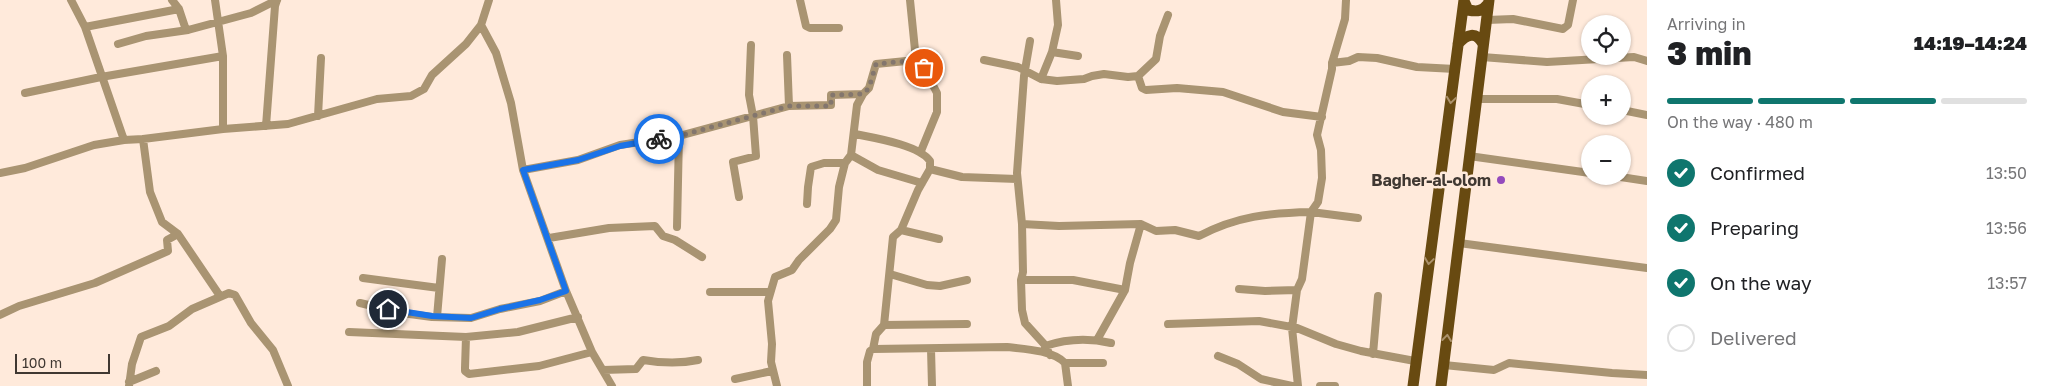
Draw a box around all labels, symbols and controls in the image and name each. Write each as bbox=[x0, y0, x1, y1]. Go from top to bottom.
text: Arriving in bbox=[1667, 14, 1746, 34]
map controls bbox=[1581, 15, 1631, 185]
button: locate bbox=[1581, 15, 1631, 65]
text: 14:19–14:24 bbox=[1914, 31, 2027, 54]
text: 3 min bbox=[1667, 34, 1752, 72]
pin bbox=[903, 47, 945, 89]
icon: bag bbox=[910, 54, 938, 82]
button: + bbox=[1581, 75, 1631, 125]
one-way arrow bbox=[1446, 97, 1457, 105]
text: On the way · 480 m bbox=[1667, 112, 1813, 132]
courier bbox=[634, 114, 684, 164]
icon: bike bbox=[645, 125, 673, 153]
button: − bbox=[1581, 135, 1631, 185]
icon: check bbox=[1667, 159, 1695, 187]
text: Confirmed bbox=[1710, 161, 1805, 184]
text: 13:50 bbox=[1986, 163, 2027, 183]
place label: Bagher-al-olom bbox=[1371, 170, 1491, 190]
marker: Bagher-al-olom bbox=[1495, 174, 1507, 186]
icon: check bbox=[1667, 214, 1695, 242]
text: Preparing bbox=[1710, 216, 1799, 239]
text: 13:56 bbox=[1986, 218, 2027, 238]
one-way arrow bbox=[1425, 257, 1435, 266]
icon: check bbox=[1667, 269, 1695, 297]
text: On the way bbox=[1710, 271, 1812, 294]
text: 13:57 bbox=[1987, 273, 2027, 293]
pin bbox=[367, 288, 409, 330]
icon: home bbox=[374, 295, 402, 323]
text: Delivered bbox=[1710, 326, 1797, 349]
one-way arrow bbox=[1441, 333, 1452, 341]
scale bar bbox=[15, 351, 110, 374]
text: 100 m bbox=[22, 354, 62, 371]

